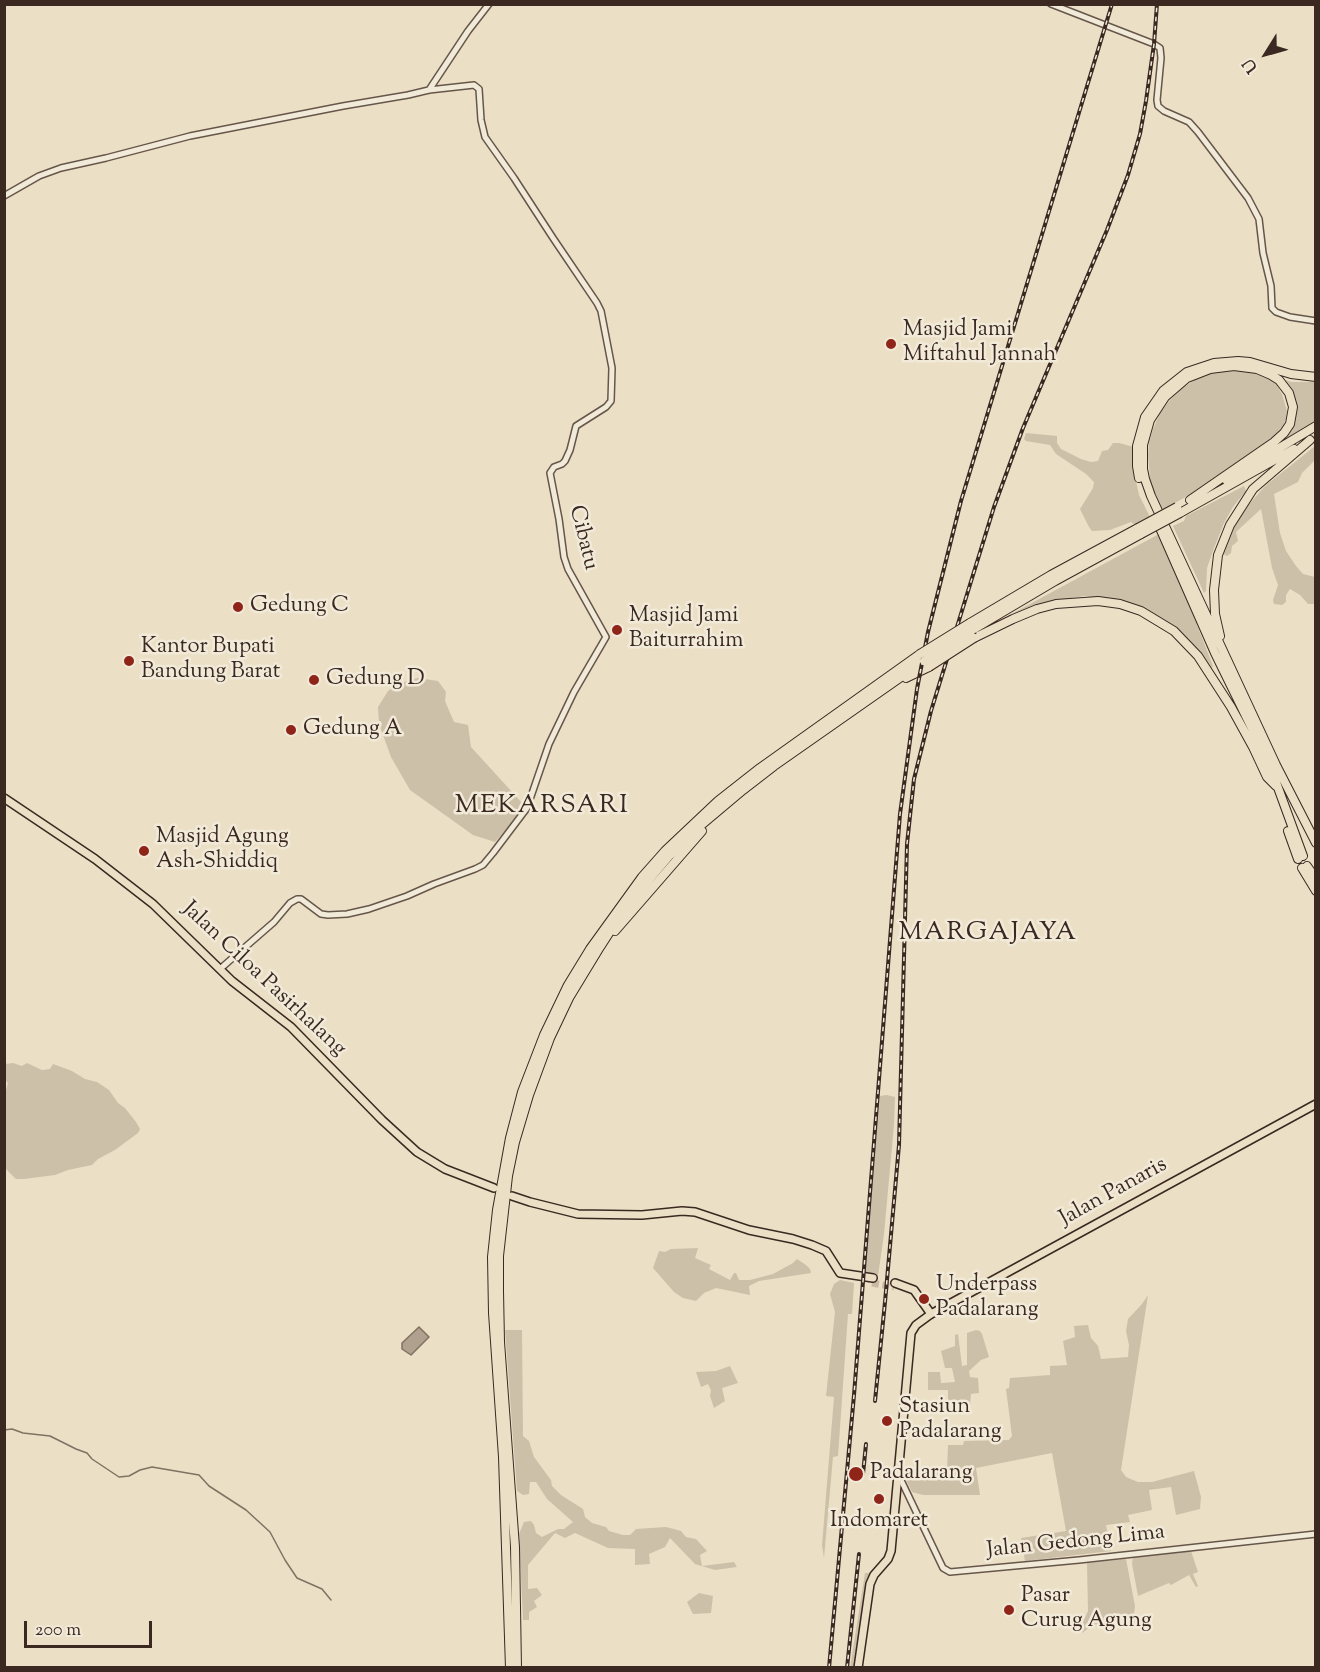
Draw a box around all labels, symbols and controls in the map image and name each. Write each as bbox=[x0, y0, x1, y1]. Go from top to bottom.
north arrow bbox=[1236, 24, 1296, 84]
text: U bbox=[1238, 53, 1264, 77]
place label: Masjid Jami Miftahul Jannah bbox=[903, 318, 1056, 370]
marker: Masjid Jami Miftahul Jannah bbox=[884, 337, 898, 351]
street label: Cibatu bbox=[561, 503, 603, 573]
place label: Gedung C bbox=[250, 594, 349, 620]
marker: Gedung C bbox=[231, 600, 245, 614]
place label: Masjid Jami Baiturrahim bbox=[629, 604, 743, 656]
marker: Masjid Jami Baiturrahim bbox=[610, 623, 624, 637]
place label: Kantor Bupati Bandung Barat bbox=[141, 635, 280, 686]
marker: Kantor Bupati Bandung Barat bbox=[122, 654, 136, 668]
place label: Gedung D bbox=[326, 667, 425, 693]
marker: Gedung D bbox=[307, 673, 321, 687]
place label: Gedung A bbox=[303, 717, 402, 743]
marker: Gedung A bbox=[284, 723, 298, 737]
district label: MEKARSARI bbox=[455, 792, 629, 824]
place label: Masjid Agung Ash-Shiddiq bbox=[156, 825, 289, 876]
marker: Masjid Agung Ash-Shiddiq bbox=[137, 844, 151, 858]
street label: Jalan Ciloa Pasirhalang bbox=[175, 897, 351, 1063]
district label: MARGAJAYA bbox=[898, 919, 1078, 951]
street label: Jalan Panaris bbox=[1056, 1153, 1172, 1233]
place label: Underpass Padalarang bbox=[936, 1273, 1038, 1324]
marker: Underpass Padalarang bbox=[917, 1292, 931, 1306]
place label: Stasiun Padalarang bbox=[899, 1395, 1001, 1446]
marker: Stasiun Padalarang bbox=[880, 1414, 894, 1428]
place label: Padalarang bbox=[870, 1461, 972, 1487]
marker: Padalarang bbox=[847, 1465, 865, 1483]
marker: Indomaret bbox=[872, 1492, 886, 1506]
place label: Indomaret bbox=[830, 1509, 928, 1535]
street label: Jalan Gedong Lima bbox=[986, 1521, 1166, 1565]
place label: Pasar Curug Agung bbox=[1021, 1584, 1152, 1636]
marker: Pasar Curug Agung bbox=[1002, 1603, 1016, 1617]
scale bar bbox=[27, 1609, 154, 1647]
text: 200 m bbox=[35, 1618, 81, 1644]

